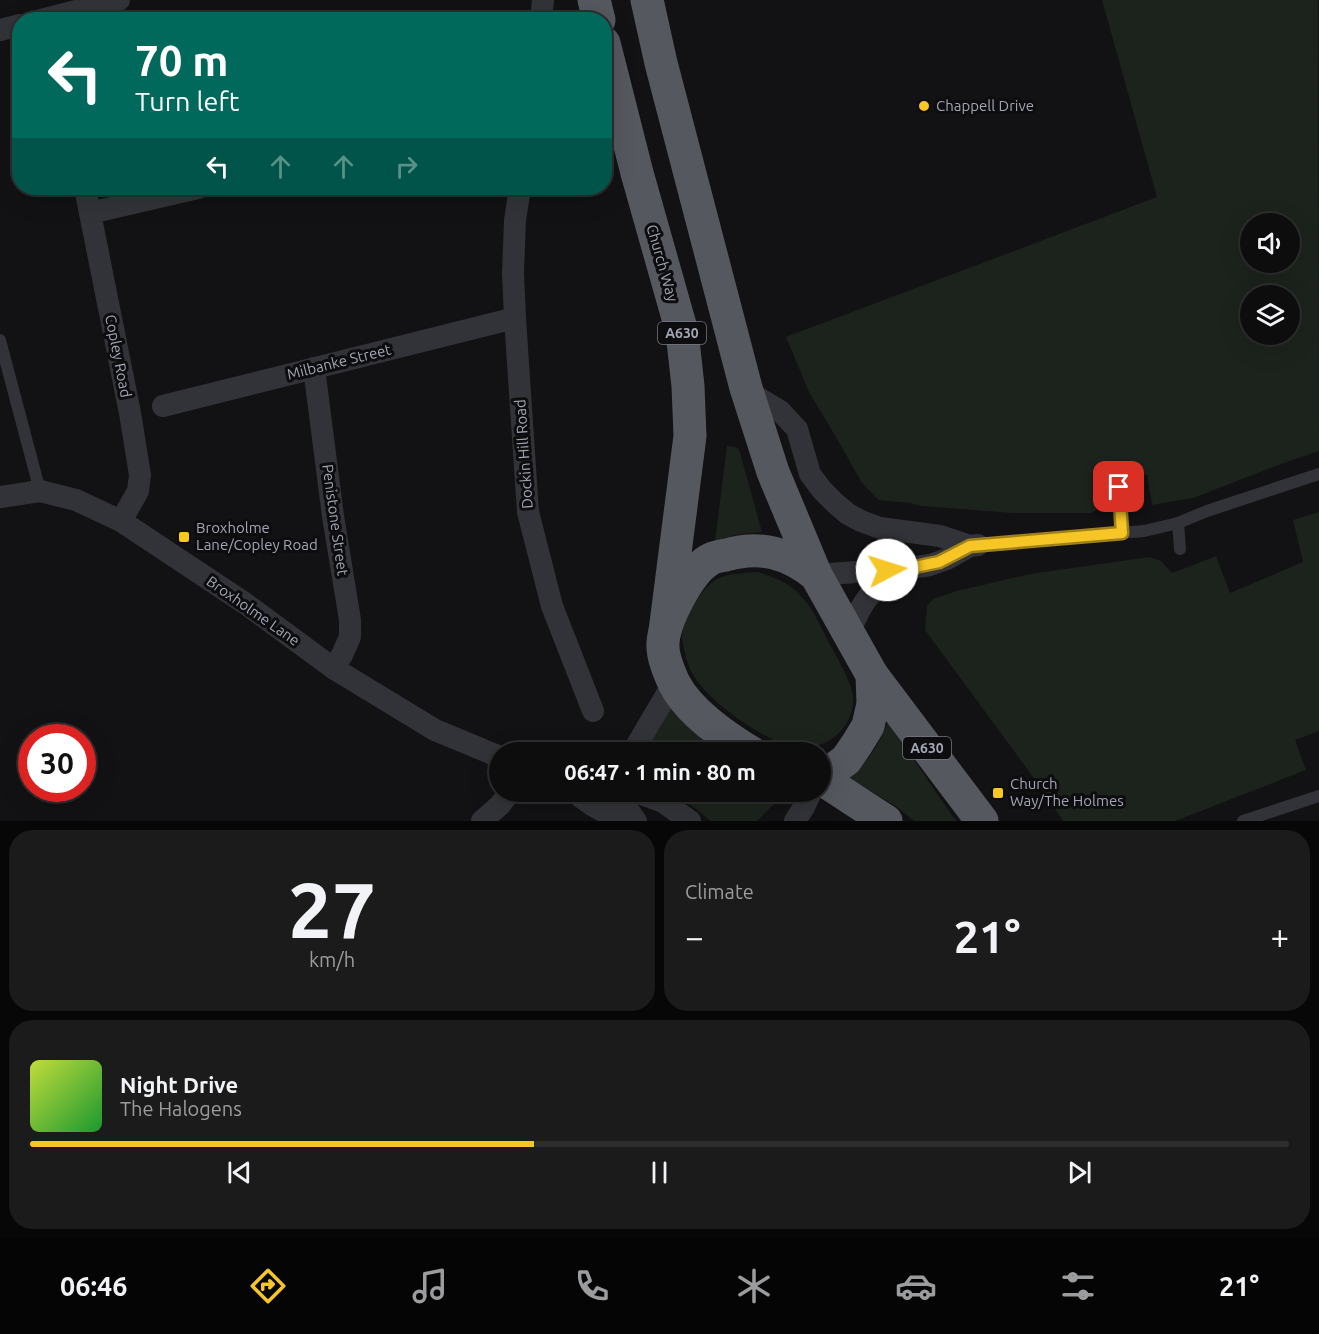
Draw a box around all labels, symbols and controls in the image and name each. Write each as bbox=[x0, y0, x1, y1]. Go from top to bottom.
icon: left bbox=[36, 36, 114, 114]
text: 70 m bbox=[135, 37, 229, 84]
text: Turn left bbox=[135, 86, 239, 116]
place label: Chappell Drive bbox=[936, 97, 1034, 114]
marker: Chappell Drive bbox=[917, 99, 931, 113]
icon: left bbox=[201, 150, 234, 183]
icon: ahead bbox=[264, 150, 297, 183]
icon: ahead bbox=[327, 150, 360, 183]
icon: right bbox=[390, 150, 423, 183]
map controls bbox=[1240, 213, 1300, 345]
button: sound bbox=[1240, 213, 1300, 273]
street label: Church Way bbox=[643, 222, 682, 303]
button: layers bbox=[1240, 285, 1300, 345]
street label: Copley Road bbox=[102, 313, 135, 399]
road number: A630 bbox=[658, 322, 706, 344]
street label: Milbanke Street bbox=[285, 340, 393, 383]
street label: Dockin Hill Road bbox=[511, 399, 536, 509]
pin bbox=[1093, 461, 1144, 512]
street label: Penistone Street bbox=[319, 463, 352, 577]
icon: arrive bbox=[1102, 470, 1135, 503]
place label: Broxholme Lane/Copley Road bbox=[196, 519, 318, 553]
marker: Broxholme Lane/Copley Road bbox=[177, 530, 191, 544]
position arrow bbox=[855, 538, 919, 602]
street label: Broxholme Lane bbox=[204, 572, 303, 649]
speed limit sign: 30 bbox=[18, 724, 96, 802]
road number: A630 bbox=[903, 737, 951, 759]
text: 06:47 · 1 min · 80 m bbox=[564, 759, 756, 784]
place label: Church Way/The Holmes bbox=[1010, 775, 1124, 809]
marker: Church Way/The Holmes bbox=[991, 786, 1005, 800]
text: 27 bbox=[288, 865, 376, 953]
text: Climate bbox=[685, 880, 754, 903]
text: 21° bbox=[954, 911, 1020, 962]
text: − bbox=[685, 918, 704, 955]
text: + bbox=[1270, 918, 1289, 955]
text: km/h bbox=[309, 948, 355, 971]
text: Night Drive bbox=[120, 1072, 238, 1097]
text: The Halogens bbox=[120, 1097, 242, 1120]
icon: previous bbox=[223, 1156, 256, 1189]
icon: pause bbox=[643, 1156, 676, 1189]
icon: next bbox=[1063, 1156, 1096, 1189]
icon: directions bbox=[247, 1265, 289, 1307]
icon: music bbox=[409, 1265, 451, 1307]
icon: phone bbox=[571, 1265, 613, 1307]
icon: climate bbox=[733, 1265, 775, 1307]
icon: car bbox=[895, 1265, 937, 1307]
icon: filters bbox=[1057, 1265, 1099, 1307]
text: 06:46 bbox=[60, 1271, 128, 1301]
text: 21° bbox=[1219, 1271, 1259, 1301]

